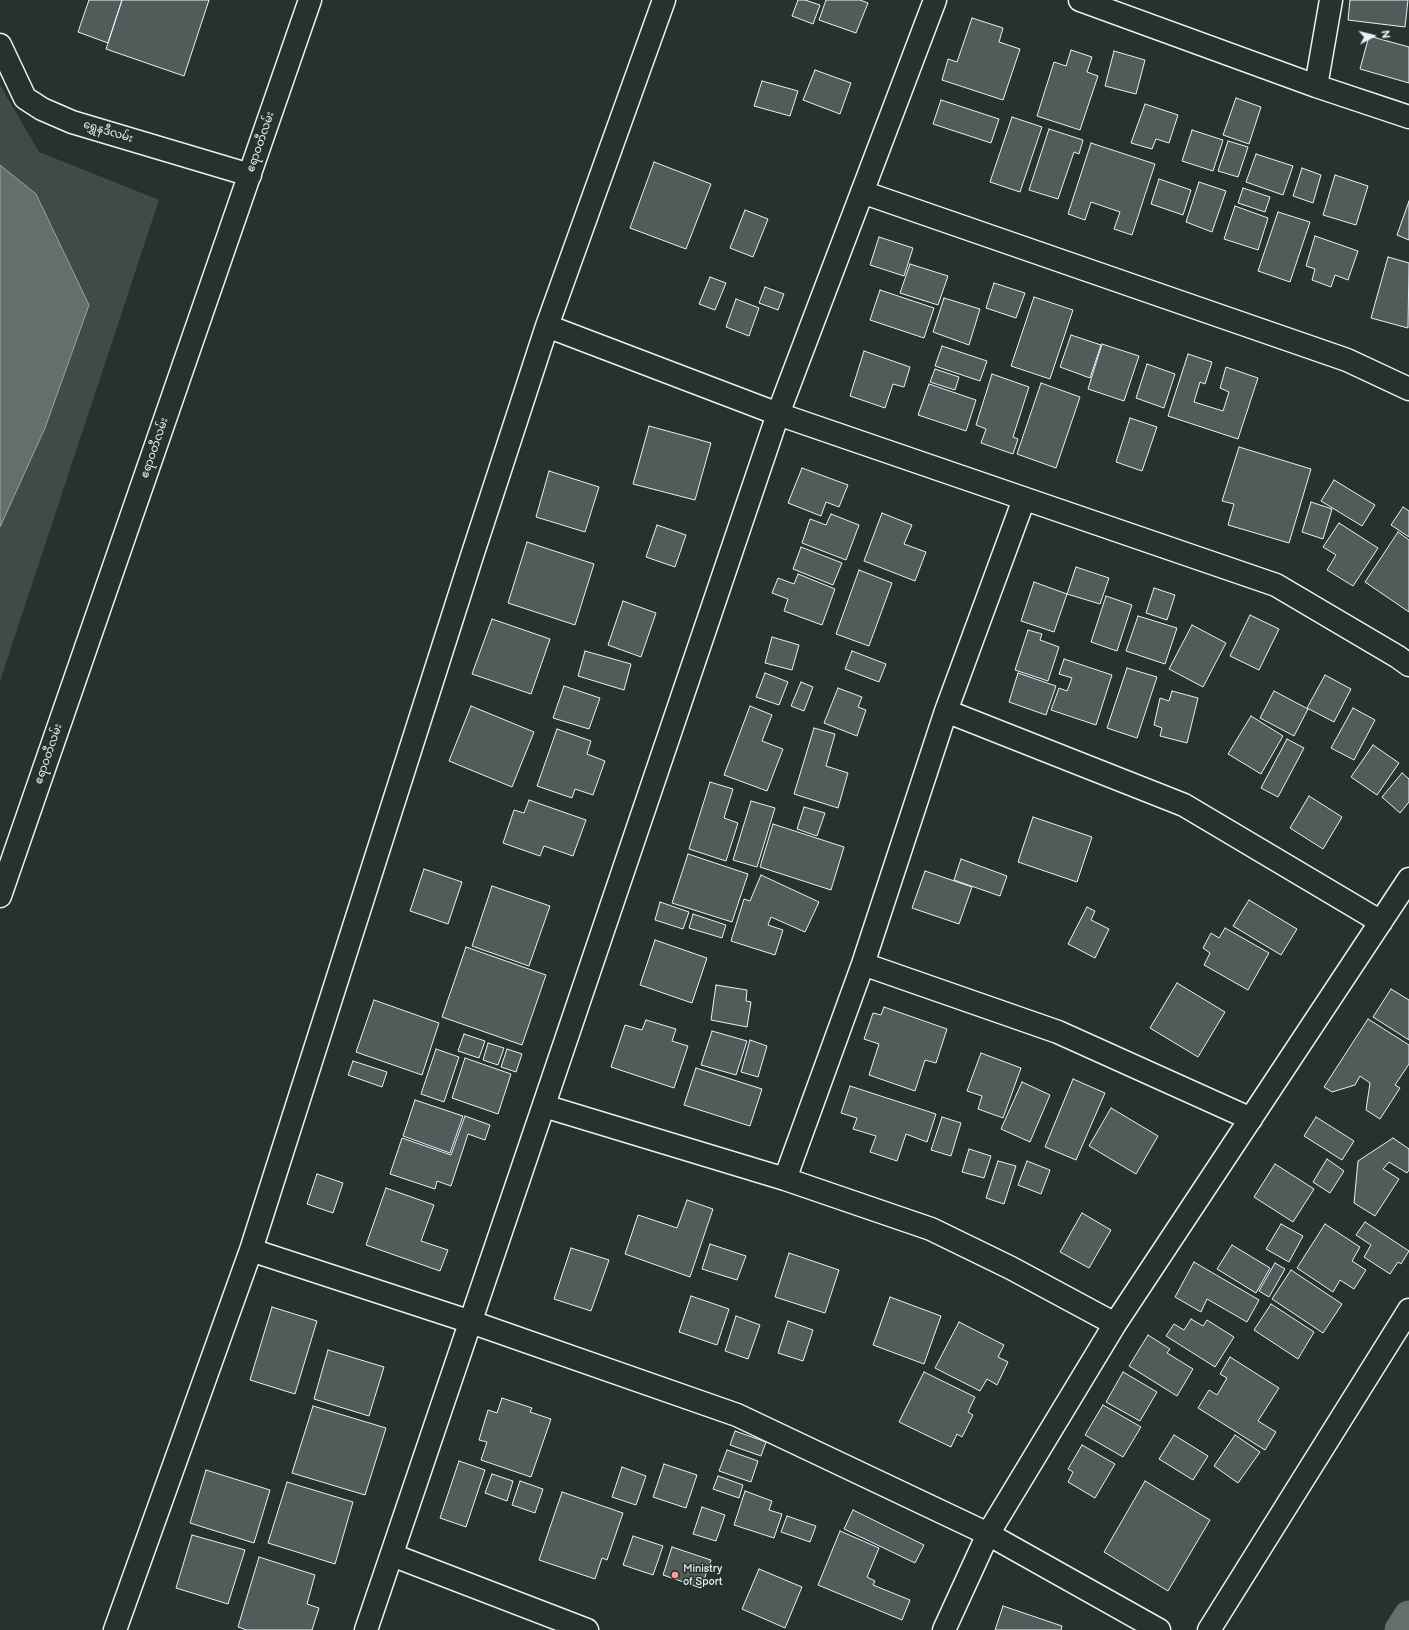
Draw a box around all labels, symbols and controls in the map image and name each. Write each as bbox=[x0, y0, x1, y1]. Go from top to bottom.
north arrow bbox=[1353, 16, 1393, 56]
text: N bbox=[1378, 30, 1392, 39]
street label: ဧရာဝတီလမ်း bbox=[245, 110, 277, 174]
street label: ရွှေနဒီလမ်း bbox=[82, 118, 134, 146]
street label: ဧရာဝတီလမ်း bbox=[139, 416, 171, 480]
street label: ဧရာဝတီလမ်း bbox=[33, 722, 65, 786]
place label: Ministry of Sport bbox=[683, 1562, 722, 1588]
marker: Ministry of Sport bbox=[670, 1570, 680, 1580]

